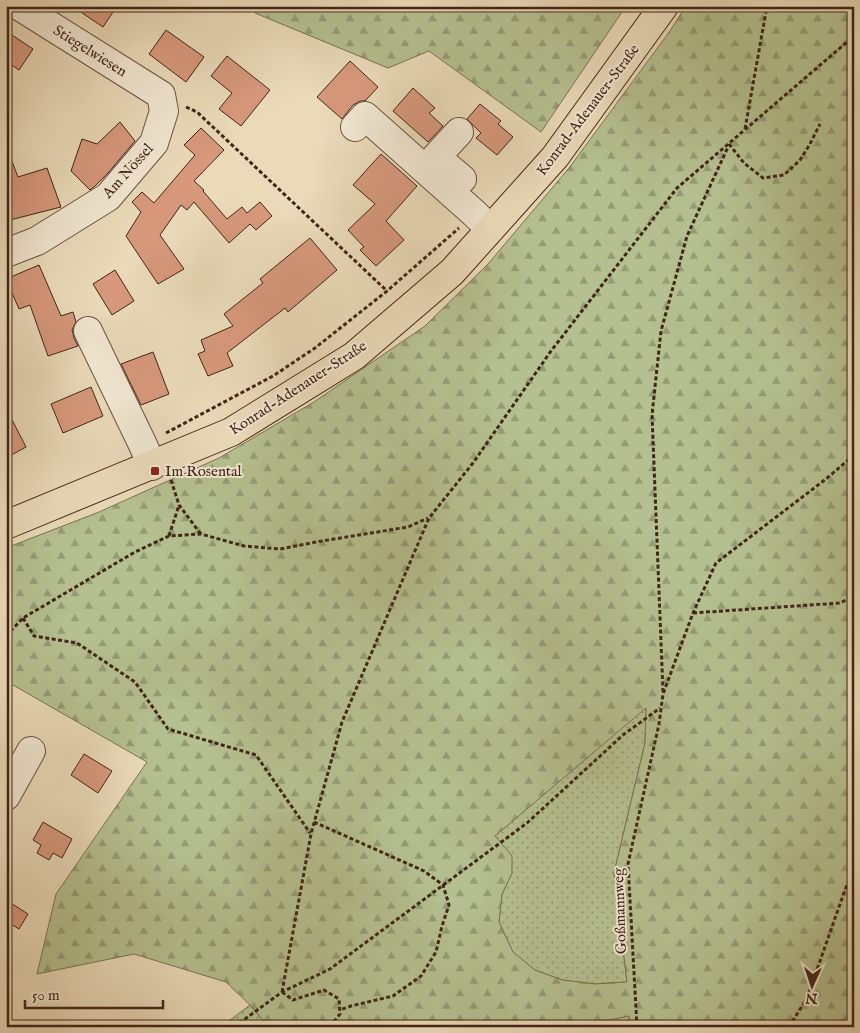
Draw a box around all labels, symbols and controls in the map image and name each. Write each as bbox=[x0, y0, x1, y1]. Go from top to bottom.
street label: Stiegelwiesen bbox=[50, 21, 130, 81]
street label: Konrad-Adenauer-Straße bbox=[532, 40, 644, 180]
street label: Am Nössel bbox=[98, 139, 158, 203]
street label: Konrad-Adenauer-Straße bbox=[226, 336, 370, 439]
place label: Im Rosental bbox=[165, 462, 242, 481]
marker: Im Rosental bbox=[149, 465, 161, 477]
street label: Goßmannweg bbox=[609, 867, 631, 955]
north arrow bbox=[788, 960, 838, 1010]
scale bar bbox=[25, 978, 162, 1010]
text: 50 m bbox=[32, 986, 60, 1005]
text: N bbox=[805, 989, 819, 1007]

